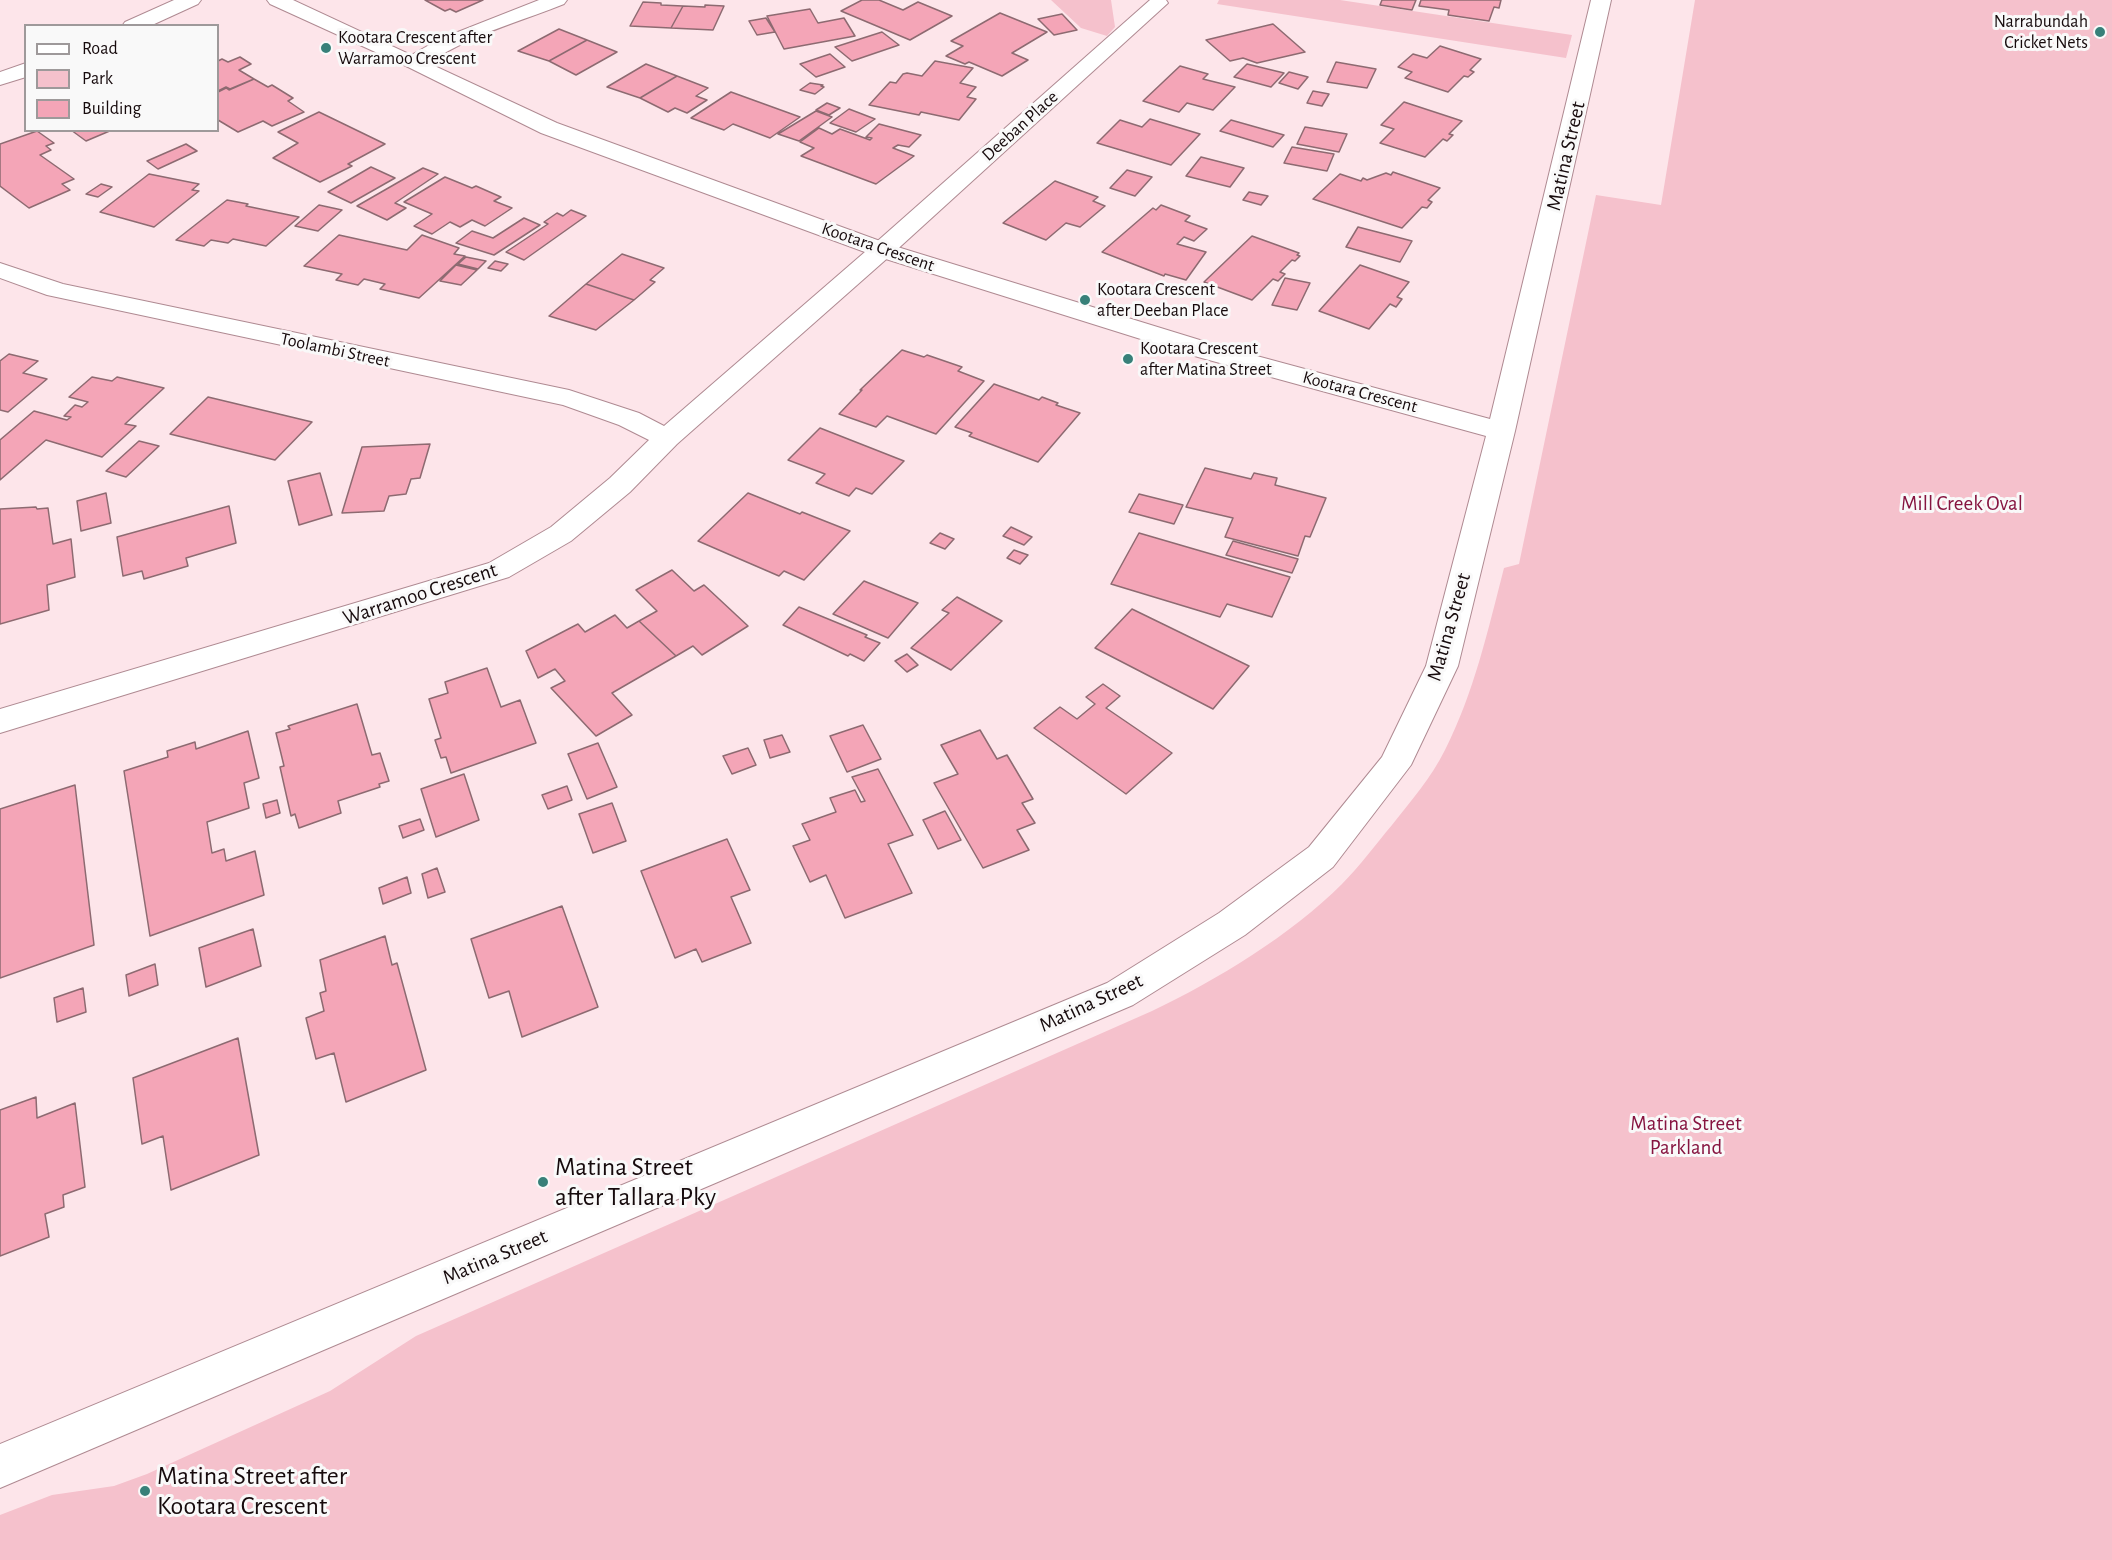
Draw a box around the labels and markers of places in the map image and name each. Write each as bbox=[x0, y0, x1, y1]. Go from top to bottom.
place label: Narrabundah Cricket Nets bbox=[1994, 11, 2088, 54]
marker: Narrabundah Cricket Nets bbox=[2093, 25, 2107, 39]
place label: Kootara Crescent after Warramoo Crescent bbox=[338, 27, 492, 70]
marker: Kootara Crescent after Warramoo Crescent bbox=[319, 41, 333, 55]
place label: Kootara Crescent after Deeban Place bbox=[1097, 279, 1229, 322]
marker: Kootara Crescent after Deeban Place bbox=[1078, 293, 1092, 307]
place label: Kootara Crescent after Matina Street bbox=[1140, 338, 1272, 380]
marker: Kootara Crescent after Matina Street bbox=[1121, 352, 1135, 366]
place label: Matina Street after Tallara Pky bbox=[555, 1151, 716, 1212]
marker: Matina Street after Tallara Pky bbox=[536, 1175, 550, 1189]
place label: Matina Street after Kootara Crescent bbox=[157, 1460, 347, 1522]
marker: Matina Street after Kootara Crescent bbox=[138, 1484, 152, 1498]

